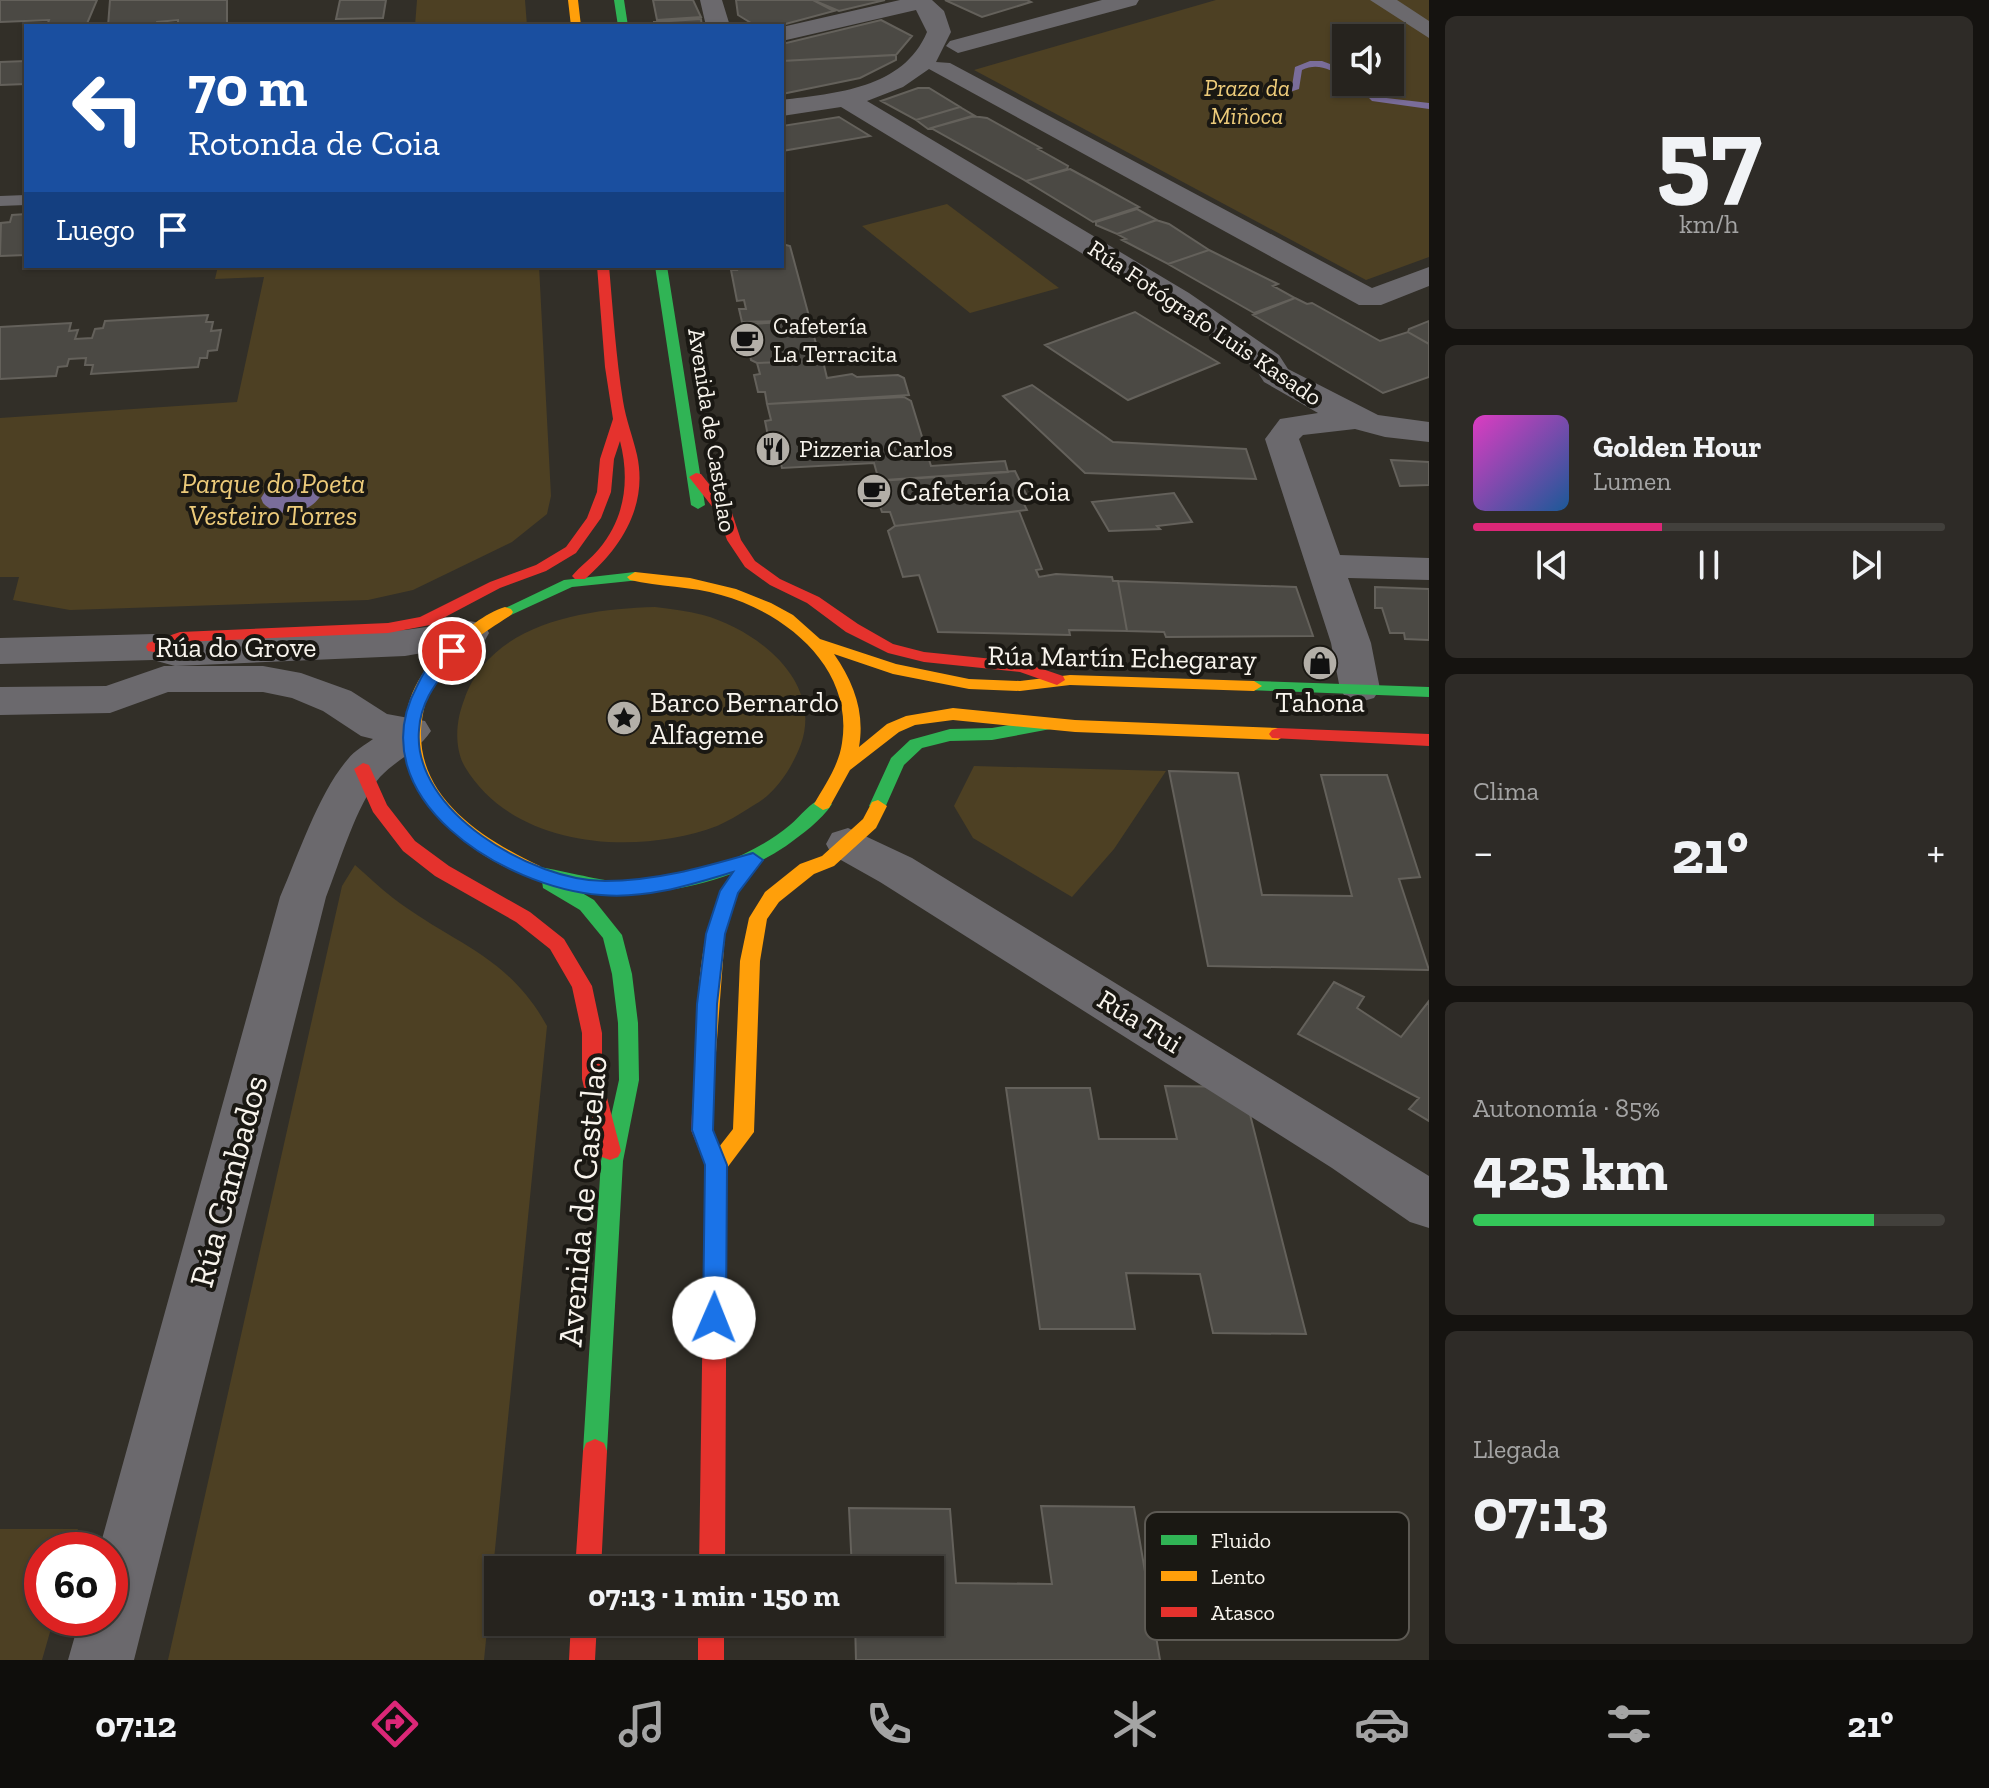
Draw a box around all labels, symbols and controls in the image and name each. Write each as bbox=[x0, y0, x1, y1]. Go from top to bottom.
map controls bbox=[1332, 24, 1404, 96]
button: sound bbox=[1332, 24, 1404, 96]
text: 70 m bbox=[188, 53, 308, 120]
icon: left bbox=[56, 56, 160, 160]
park label: Praza da Miñoca bbox=[1204, 73, 1290, 130]
text: 57 bbox=[1656, 93, 1762, 218]
text: Rotonda de Coia bbox=[188, 121, 440, 164]
icon: arrive bbox=[151, 208, 195, 252]
text: km/h bbox=[1679, 208, 1739, 240]
text: Luego bbox=[56, 212, 135, 248]
street label: Rúa Fotógrafo Luis Kasado bbox=[1083, 234, 1328, 412]
place label: Cafetería La Terracita bbox=[773, 311, 898, 368]
cafe icon: Cafetería La Terracita bbox=[728, 321, 766, 359]
street label: Avenida de Castelao bbox=[682, 326, 743, 534]
text: Golden Hour bbox=[1593, 429, 1761, 465]
restaurant icon: Pizzeria Carlos bbox=[754, 430, 792, 468]
place label: Pizzeria Carlos bbox=[799, 434, 953, 463]
text: Lumen bbox=[1593, 465, 1671, 497]
park label: Parque do Poeta Vesteiro Torres bbox=[181, 467, 365, 532]
cafe icon: Cafetería Coia bbox=[855, 472, 893, 510]
place label: Cafetería Coia bbox=[900, 475, 1071, 508]
icon: previous bbox=[1530, 543, 1574, 587]
icon: pause bbox=[1687, 543, 1731, 587]
icon: next bbox=[1844, 543, 1888, 587]
pin bbox=[418, 617, 486, 685]
icon: arrive bbox=[430, 629, 474, 673]
street label: Rúa do Grove bbox=[156, 631, 316, 664]
street label: Rúa Martín Echegaray bbox=[987, 639, 1258, 676]
shop icon: Tahona bbox=[1301, 644, 1339, 682]
place label: Barco Bernardo Alfageme bbox=[650, 686, 839, 751]
place label: Tahona bbox=[1275, 686, 1365, 719]
place icon: Barco Bernardo Alfageme bbox=[605, 699, 643, 737]
text: Clima bbox=[1473, 775, 1539, 807]
text: 21° bbox=[1671, 816, 1749, 888]
text: − bbox=[1473, 825, 1494, 878]
text: + bbox=[1926, 825, 1945, 878]
street label: Rúa Tui bbox=[1091, 983, 1188, 1060]
street label: Avenida de Castelao bbox=[549, 1054, 616, 1348]
street label: Rúa Cambados bbox=[181, 1071, 276, 1292]
text: Autonomía · 85% bbox=[1473, 1092, 1660, 1124]
text: 425 km bbox=[1473, 1133, 1668, 1205]
position arrow bbox=[672, 1276, 756, 1360]
text: Llegada bbox=[1473, 1433, 1560, 1465]
text: 07:13 bbox=[1473, 1474, 1608, 1546]
legend bbox=[1145, 1512, 1409, 1640]
text: Fluido bbox=[1211, 1527, 1271, 1554]
speed limit sign: 60 bbox=[24, 1532, 128, 1636]
text: Lento bbox=[1211, 1563, 1265, 1590]
text: 07:13 · 1 min · 150 m bbox=[588, 1578, 840, 1614]
text: Atasco bbox=[1211, 1599, 1275, 1626]
icon: directions bbox=[367, 1696, 423, 1752]
icon: music bbox=[614, 1696, 670, 1752]
icon: phone bbox=[861, 1696, 917, 1752]
icon: climate bbox=[1107, 1696, 1163, 1752]
icon: car bbox=[1354, 1696, 1410, 1752]
icon: filters bbox=[1601, 1696, 1657, 1752]
text: 07:12 bbox=[95, 1703, 177, 1746]
text: 21° bbox=[1847, 1703, 1894, 1746]

